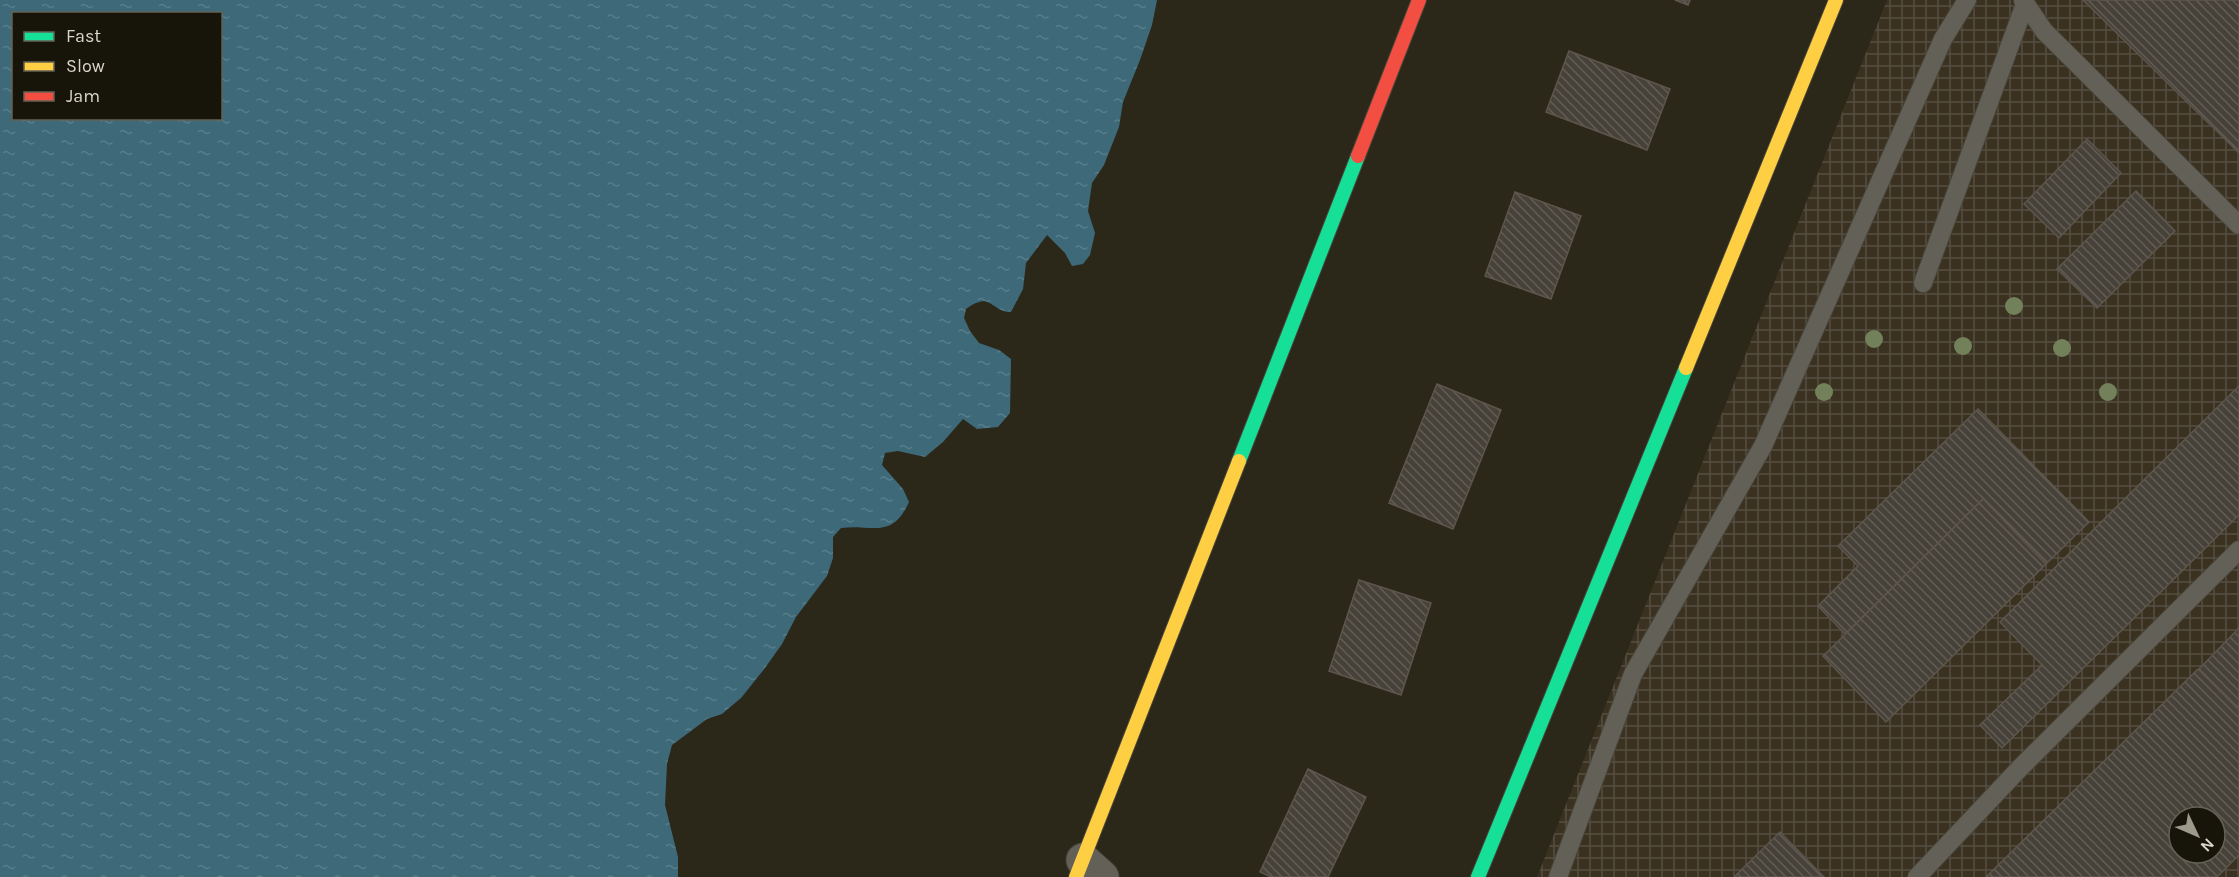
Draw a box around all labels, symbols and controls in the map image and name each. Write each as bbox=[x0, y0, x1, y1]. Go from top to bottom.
legend bbox=[12, 12, 222, 120]
text: Fast bbox=[66, 25, 101, 47]
text: Slow bbox=[66, 55, 105, 77]
text: Jam bbox=[66, 85, 100, 107]
north arrow bbox=[2167, 805, 2227, 865]
text: N bbox=[2197, 834, 2218, 856]

